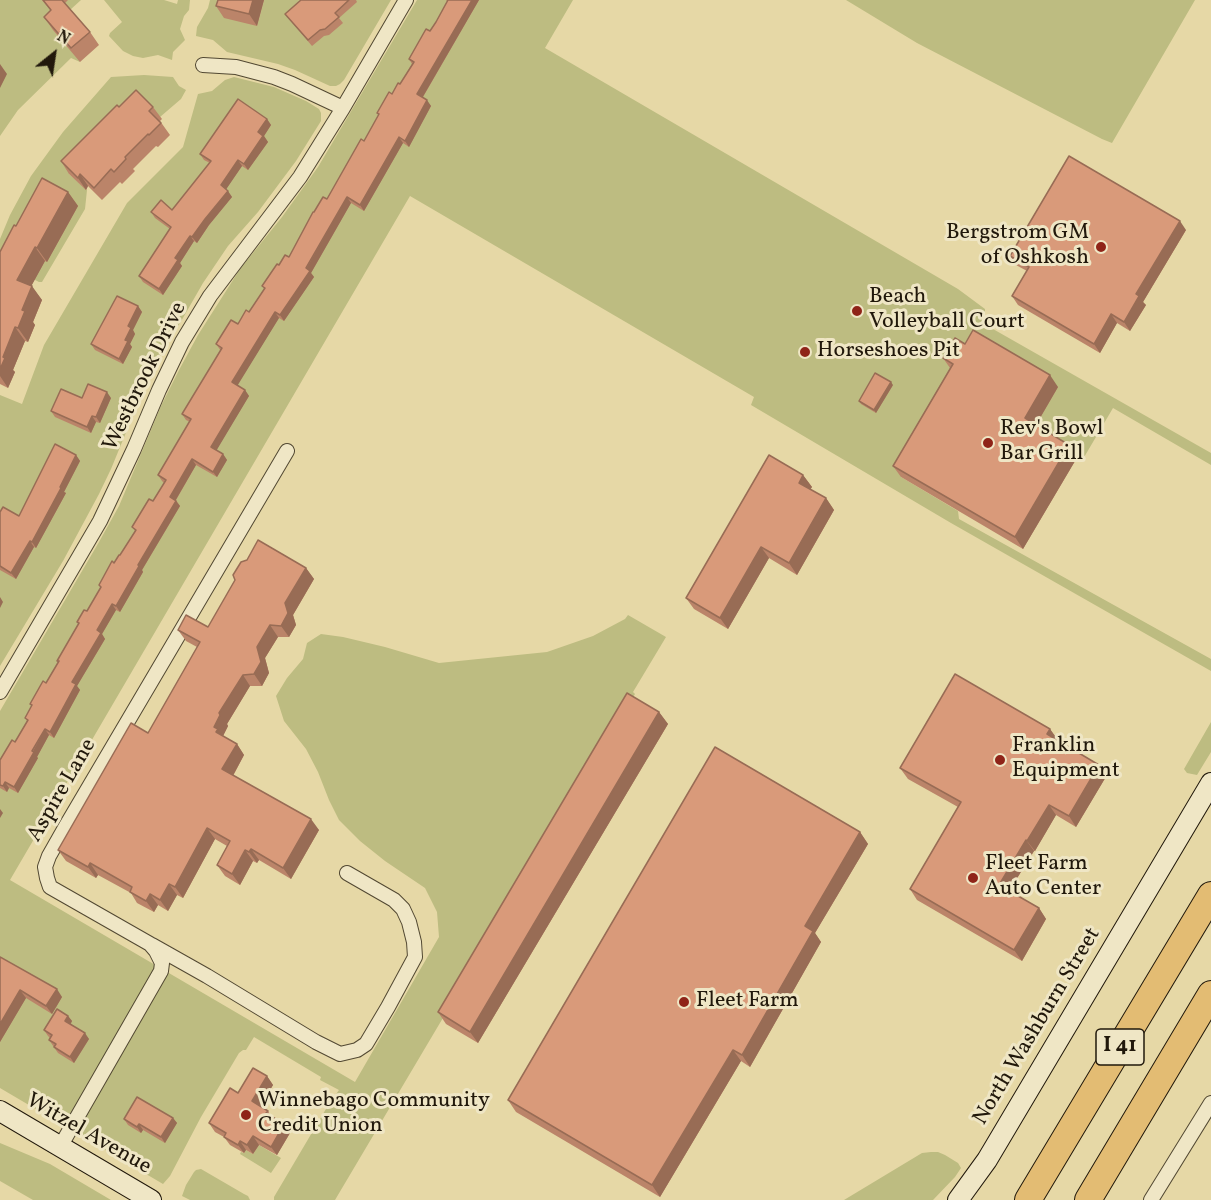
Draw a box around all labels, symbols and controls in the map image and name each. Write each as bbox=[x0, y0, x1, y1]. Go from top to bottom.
north arrow bbox=[24, 24, 84, 84]
text: N bbox=[52, 26, 74, 51]
place label: Bergstrom GM of Oshkosh bbox=[946, 221, 1089, 272]
marker: Bergstrom GM of Oshkosh bbox=[1094, 240, 1108, 254]
place label: Beach Volleyball Court bbox=[869, 285, 1025, 336]
street label: Westbrook Drive bbox=[99, 298, 193, 456]
marker: Beach Volleyball Court bbox=[850, 304, 864, 318]
place label: Horseshoes Pit bbox=[817, 339, 960, 365]
marker: Horseshoes Pit bbox=[798, 345, 812, 359]
place label: Rev's Bowl Bar Grill bbox=[1000, 417, 1103, 469]
marker: Rev's Bowl Bar Grill bbox=[981, 436, 995, 450]
place label: Franklin Equipment bbox=[1012, 734, 1120, 786]
street label: Aspire Lane bbox=[23, 735, 103, 847]
marker: Franklin Equipment bbox=[993, 753, 1007, 767]
place label: Fleet Farm Auto Center bbox=[985, 852, 1101, 903]
marker: Fleet Farm Auto Center bbox=[966, 871, 980, 885]
street label: North Washburn Street bbox=[969, 924, 1107, 1130]
place label: Fleet Farm bbox=[696, 989, 799, 1015]
marker: Fleet Farm bbox=[677, 995, 691, 1009]
road number: I 41 bbox=[1096, 1029, 1144, 1065]
street label: Witzel Avenue bbox=[21, 1089, 155, 1181]
place label: Winnebago Community Credit Union bbox=[258, 1089, 490, 1140]
marker: Winnebago Community Credit Union bbox=[239, 1108, 253, 1122]

